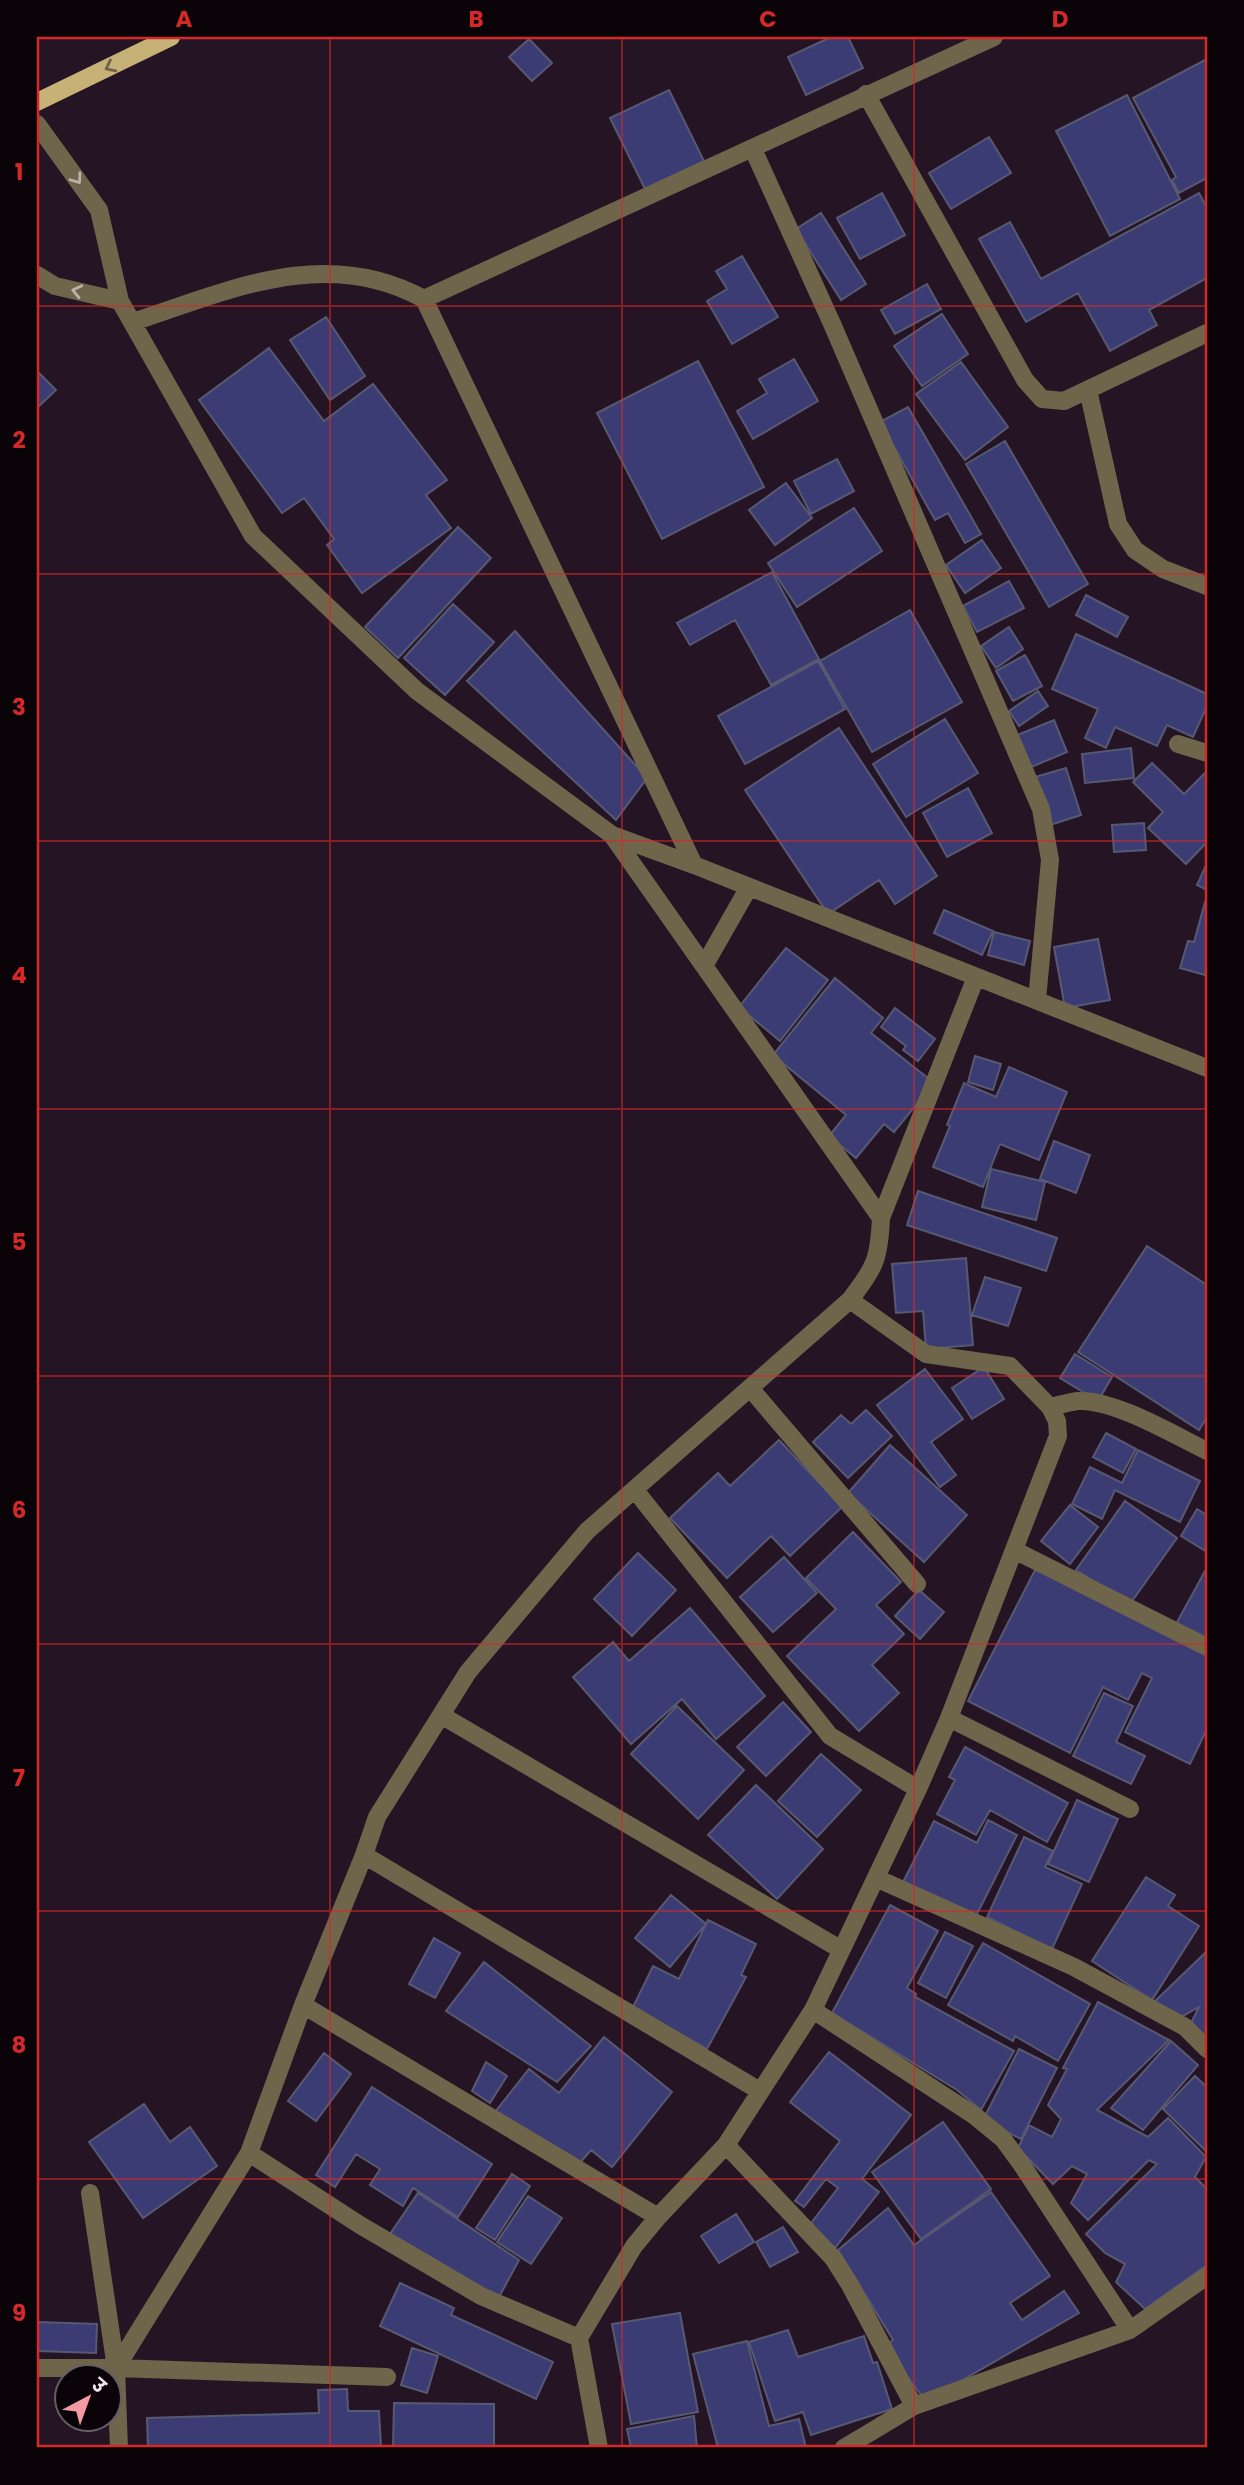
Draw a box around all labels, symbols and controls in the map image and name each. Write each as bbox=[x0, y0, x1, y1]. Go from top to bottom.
text: A bbox=[176, 3, 193, 35]
text: B bbox=[468, 3, 484, 35]
text: C bbox=[759, 3, 777, 35]
text: D bbox=[1052, 3, 1068, 35]
one-way arrow bbox=[105, 58, 117, 72]
text: 1 bbox=[15, 156, 23, 188]
one-way arrow bbox=[69, 171, 81, 184]
one-way arrow bbox=[71, 285, 83, 300]
text: 2 bbox=[12, 424, 26, 456]
text: 3 bbox=[12, 691, 26, 723]
text: 4 bbox=[11, 959, 27, 991]
text: 5 bbox=[12, 1226, 26, 1258]
text: 6 bbox=[12, 1494, 26, 1526]
text: 7 bbox=[13, 1762, 25, 1794]
text: 8 bbox=[12, 2029, 26, 2061]
text: 9 bbox=[12, 2297, 26, 2329]
north arrow bbox=[52, 2362, 122, 2432]
text: उ bbox=[85, 2371, 113, 2400]

